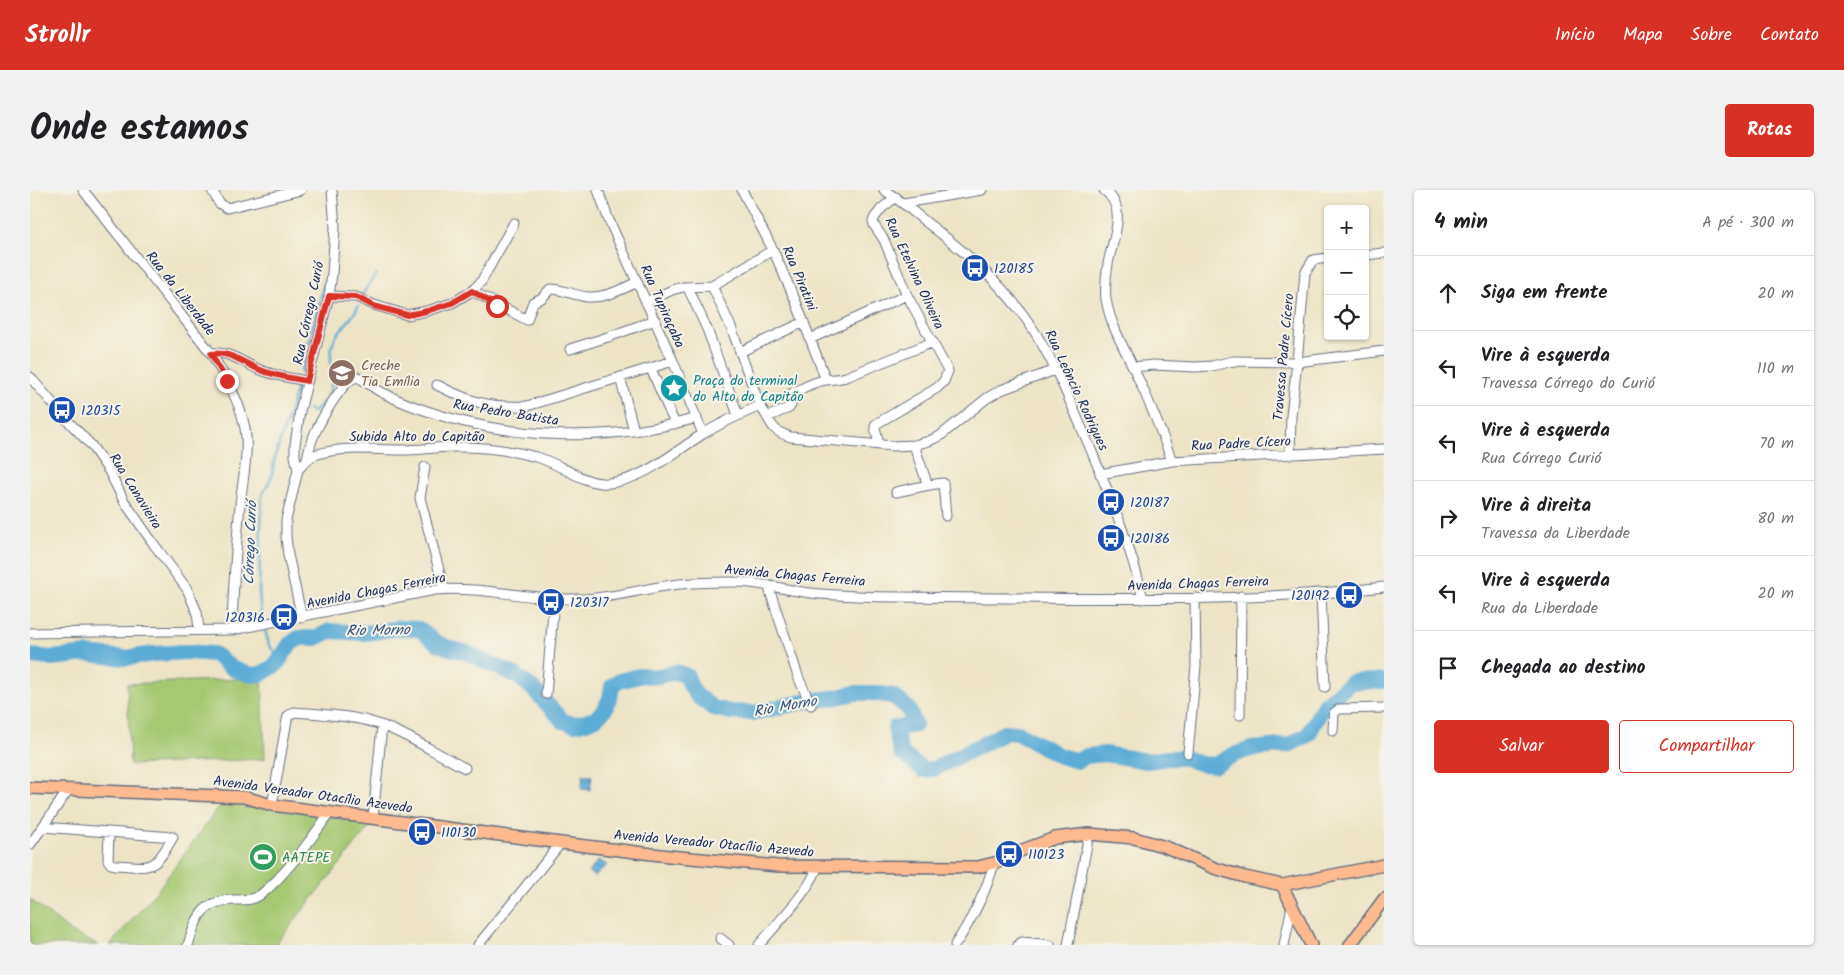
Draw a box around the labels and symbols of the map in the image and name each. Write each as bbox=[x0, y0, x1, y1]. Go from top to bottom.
street label: Rua Etelvina Oliveira bbox=[878, 214, 950, 333]
street label: Rua Piratini bbox=[776, 242, 823, 315]
street label: Rua da Liberdade bbox=[140, 247, 221, 341]
bus stop icon: 120185 bbox=[960, 253, 990, 283]
place label: 120185 bbox=[994, 258, 1035, 280]
street label: Rua Córrego Curió bbox=[287, 259, 331, 367]
street label: Rua Tupiraçaba bbox=[634, 261, 690, 352]
street label: Travessa Padre Cícero bbox=[1267, 292, 1301, 422]
route start bbox=[486, 295, 509, 318]
street label: Rua Leôncio Rodrigues bbox=[1038, 326, 1114, 455]
place label: Creche Tia Emília bbox=[361, 355, 420, 393]
school or university icon: Creche Tia Emília bbox=[327, 358, 357, 388]
route end bbox=[216, 370, 239, 393]
place label: Praça do terminal do Alto do Capitão bbox=[693, 370, 804, 408]
place icon: Praça do terminal do Alto do Capitão bbox=[659, 373, 689, 403]
street label: Rua Pedro Batista bbox=[451, 394, 560, 432]
bus stop icon: 120315 bbox=[47, 395, 77, 425]
place label: 120315 bbox=[81, 400, 122, 422]
street label: Subida Alto do Capitão bbox=[349, 426, 485, 448]
street label: Rua Padre Cícero bbox=[1191, 430, 1292, 458]
street label: Rua Canavieira bbox=[103, 449, 167, 534]
bus stop icon: 120187 bbox=[1096, 487, 1126, 517]
place label: 120187 bbox=[1130, 492, 1169, 514]
water label: Córrego Curió bbox=[238, 497, 265, 585]
bus stop icon: 120186 bbox=[1096, 523, 1126, 553]
place label: 120186 bbox=[1130, 528, 1170, 550]
street label: Avenida Chagas Ferreira bbox=[723, 559, 866, 593]
street label: Avenida Chagas Ferreira bbox=[305, 567, 448, 615]
street label: Avenida Chagas Ferreira bbox=[1127, 571, 1269, 597]
bus stop icon: 120192 bbox=[1334, 580, 1364, 610]
place label: 120192 bbox=[1291, 585, 1330, 607]
bus stop icon: 120317 bbox=[536, 587, 566, 617]
place label: 120317 bbox=[570, 592, 609, 614]
bus stop icon: 120316 bbox=[269, 602, 299, 632]
place label: 120316 bbox=[225, 607, 265, 629]
water label: Rio Morno bbox=[346, 618, 411, 644]
water label: Rio Morno bbox=[752, 689, 820, 724]
street label: Avenida Vereador Otacílio Azevedo bbox=[212, 770, 414, 820]
bus stop icon: 110130 bbox=[407, 817, 437, 847]
place label: 110130 bbox=[441, 822, 476, 844]
street label: Avenida Vereador Otacílio Azevedo bbox=[613, 824, 815, 864]
bus stop icon: 110123 bbox=[994, 839, 1024, 869]
sports icon: AATEPE bbox=[248, 842, 278, 872]
place label: 110123 bbox=[1028, 844, 1064, 866]
place label: AATEPE bbox=[282, 847, 331, 869]

